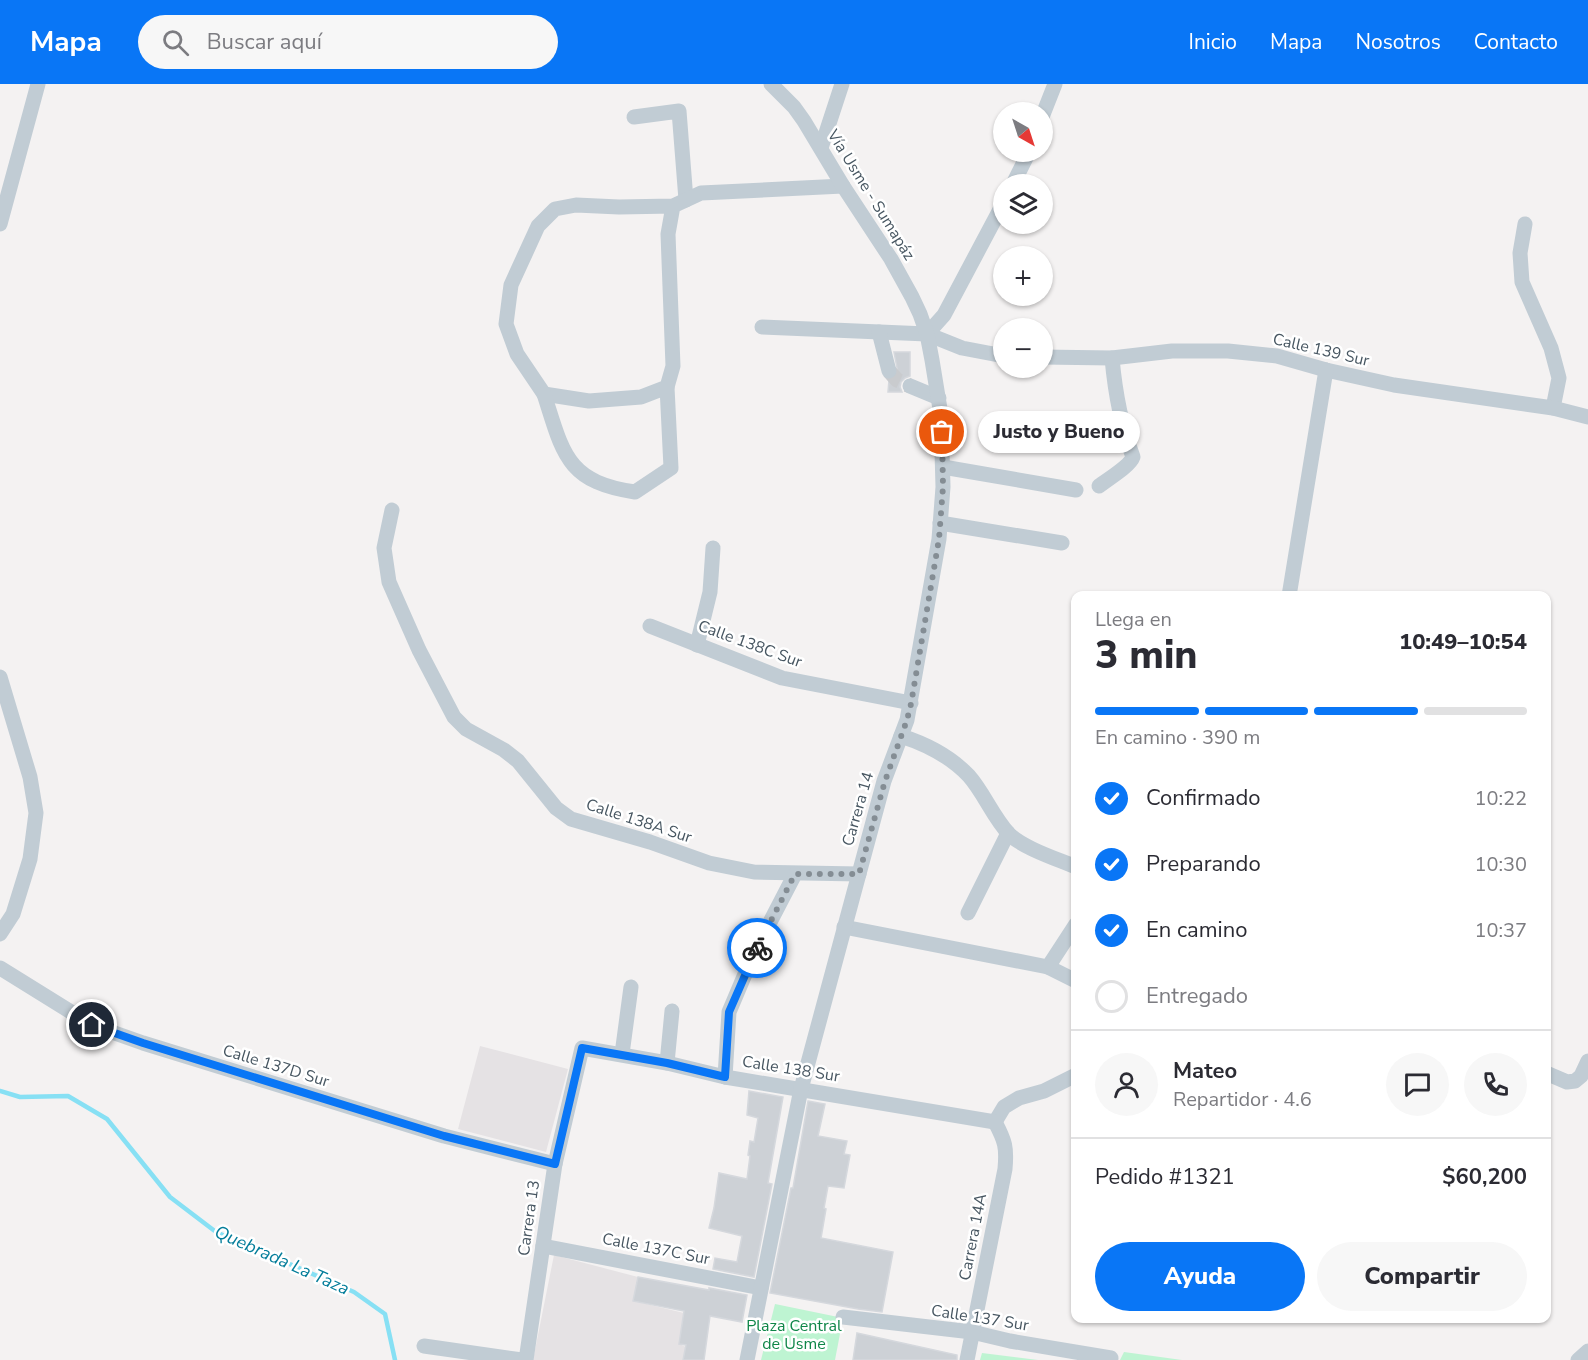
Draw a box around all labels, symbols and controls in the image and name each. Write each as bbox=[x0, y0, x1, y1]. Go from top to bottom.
search box bbox=[138, 15, 558, 69]
text: Mapa bbox=[30, 23, 102, 61]
icon: search bbox=[159, 26, 192, 59]
text: Buscar aquí bbox=[207, 27, 322, 57]
text: Inicio bbox=[1189, 28, 1237, 56]
text: Mapa bbox=[1270, 28, 1322, 56]
text: Nosotros bbox=[1355, 28, 1441, 56]
text: Contacto bbox=[1474, 28, 1558, 56]
north arrow bbox=[993, 102, 1053, 162]
map controls bbox=[993, 102, 1053, 378]
street label: Vía Usme - Sumapáz bbox=[821, 125, 920, 264]
button: layers bbox=[993, 174, 1053, 234]
button: + bbox=[993, 246, 1053, 306]
button: − bbox=[993, 318, 1053, 378]
street label: Calle 139 Sur bbox=[1271, 328, 1372, 372]
pin bbox=[916, 406, 967, 457]
callout: Justo y Bueno bbox=[978, 411, 1140, 453]
icon: bag bbox=[925, 415, 958, 448]
text: Justo y Bueno bbox=[994, 418, 1124, 445]
text: Llega en bbox=[1095, 606, 1172, 633]
street label: Calle 138C Sur bbox=[695, 615, 805, 673]
text: 10:49–10:54 bbox=[1399, 627, 1527, 657]
text: 3 min bbox=[1095, 629, 1198, 682]
text: En camino · 390 m bbox=[1095, 724, 1260, 751]
street label: Carrera 14 bbox=[837, 769, 879, 849]
icon: check bbox=[1095, 782, 1128, 815]
text: Confirmado bbox=[1146, 783, 1261, 813]
text: 10:22 bbox=[1474, 785, 1527, 812]
street label: Calle 138A Sur bbox=[583, 794, 695, 849]
icon: check bbox=[1095, 848, 1128, 881]
text: Preparando bbox=[1146, 849, 1261, 879]
text: 10:30 bbox=[1474, 851, 1527, 878]
icon: check bbox=[1095, 914, 1128, 947]
text: En camino bbox=[1146, 915, 1247, 945]
text: 10:37 bbox=[1474, 917, 1527, 944]
courier bbox=[727, 918, 787, 978]
icon: bike bbox=[741, 932, 774, 965]
text: Entregado bbox=[1146, 981, 1248, 1011]
pin bbox=[66, 999, 117, 1050]
icon: home bbox=[75, 1008, 108, 1041]
street label: Calle 137D Sur bbox=[220, 1039, 332, 1093]
street label: Calle 138 Sur bbox=[741, 1050, 842, 1088]
button: person bbox=[1095, 1053, 1158, 1116]
button: chat bbox=[1386, 1053, 1449, 1116]
button: phone bbox=[1464, 1053, 1527, 1116]
text: Mateo bbox=[1173, 1056, 1237, 1086]
text: Repartidor · 4.6 bbox=[1173, 1086, 1312, 1113]
text: Pedido #1321 bbox=[1095, 1162, 1235, 1192]
text: $60,200 bbox=[1442, 1162, 1527, 1192]
street label: Carrera 13 bbox=[513, 1179, 545, 1257]
street label: Carrera 14A bbox=[954, 1191, 992, 1282]
water label: Quebrada La Taza bbox=[211, 1219, 353, 1301]
street label: Calle 137C Sur bbox=[600, 1228, 712, 1270]
button: Ayuda bbox=[1095, 1242, 1305, 1311]
button: Compartir bbox=[1317, 1242, 1527, 1311]
street label: Calle 137 Sur bbox=[930, 1299, 1031, 1337]
park label: Plaza Central de Usme bbox=[746, 1315, 842, 1355]

